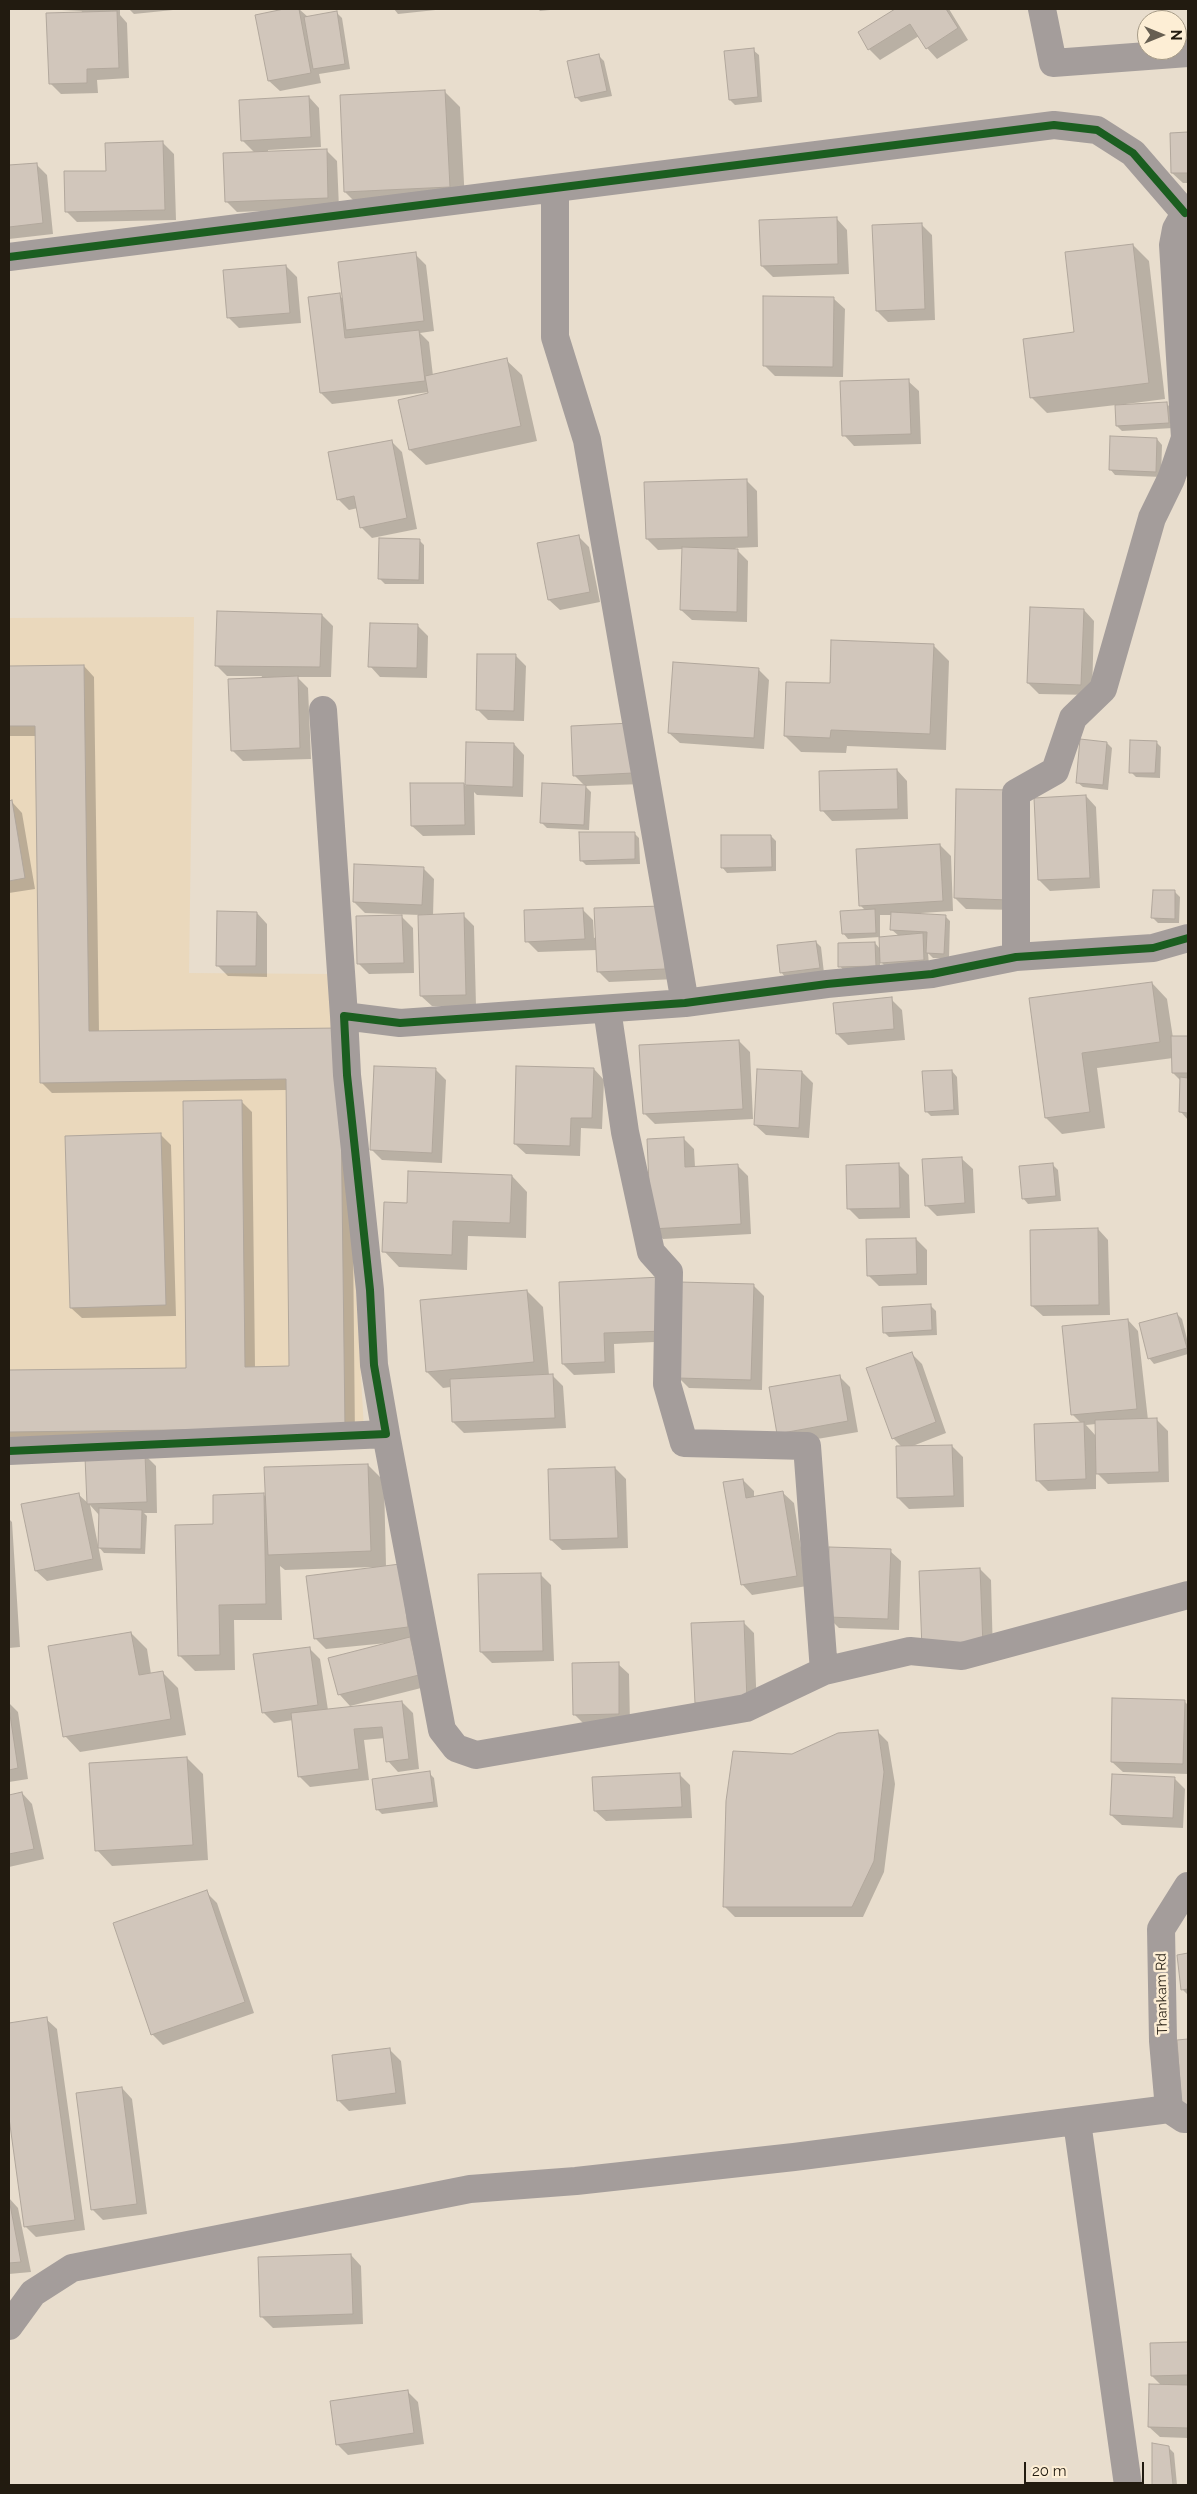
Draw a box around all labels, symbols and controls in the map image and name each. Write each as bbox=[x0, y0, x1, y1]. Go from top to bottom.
north arrow bbox=[1137, 10, 1187, 60]
text: N bbox=[1168, 30, 1184, 40]
street label: Thankam Rd bbox=[1153, 1953, 1171, 2035]
scale bar bbox=[1027, 2452, 1147, 2484]
text: 20 m bbox=[1032, 2462, 1067, 2480]

